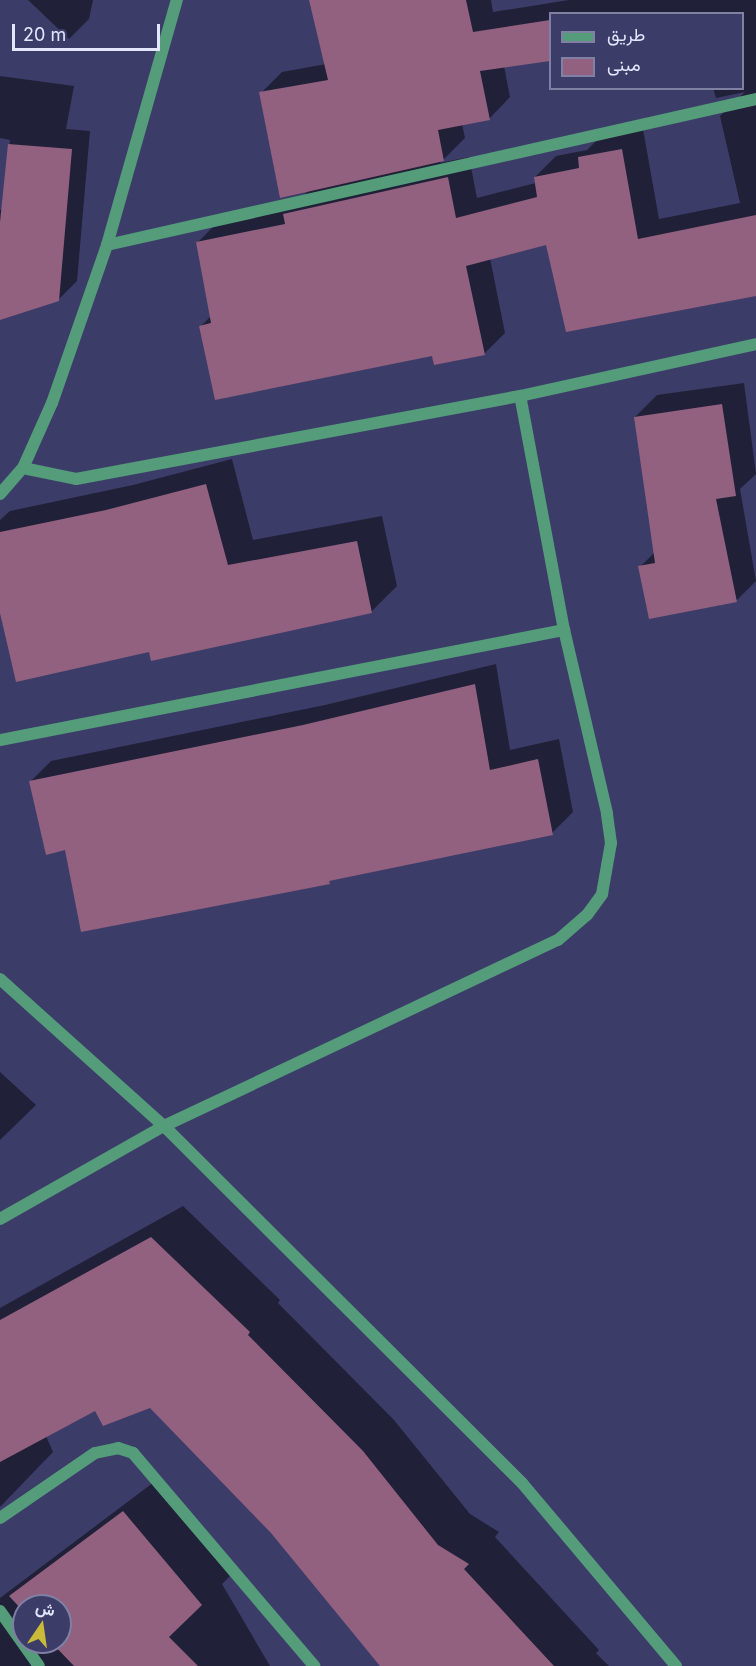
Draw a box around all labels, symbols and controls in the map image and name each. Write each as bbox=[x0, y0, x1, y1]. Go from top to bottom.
scale bar bbox=[15, 12, 164, 50]
legend bbox=[549, 12, 744, 90]
text: 20 m bbox=[23, 24, 66, 45]
text: طريق bbox=[607, 24, 645, 45]
text: مبنى bbox=[607, 54, 641, 75]
north arrow bbox=[12, 1594, 72, 1654]
text: ش bbox=[34, 1597, 57, 1620]

